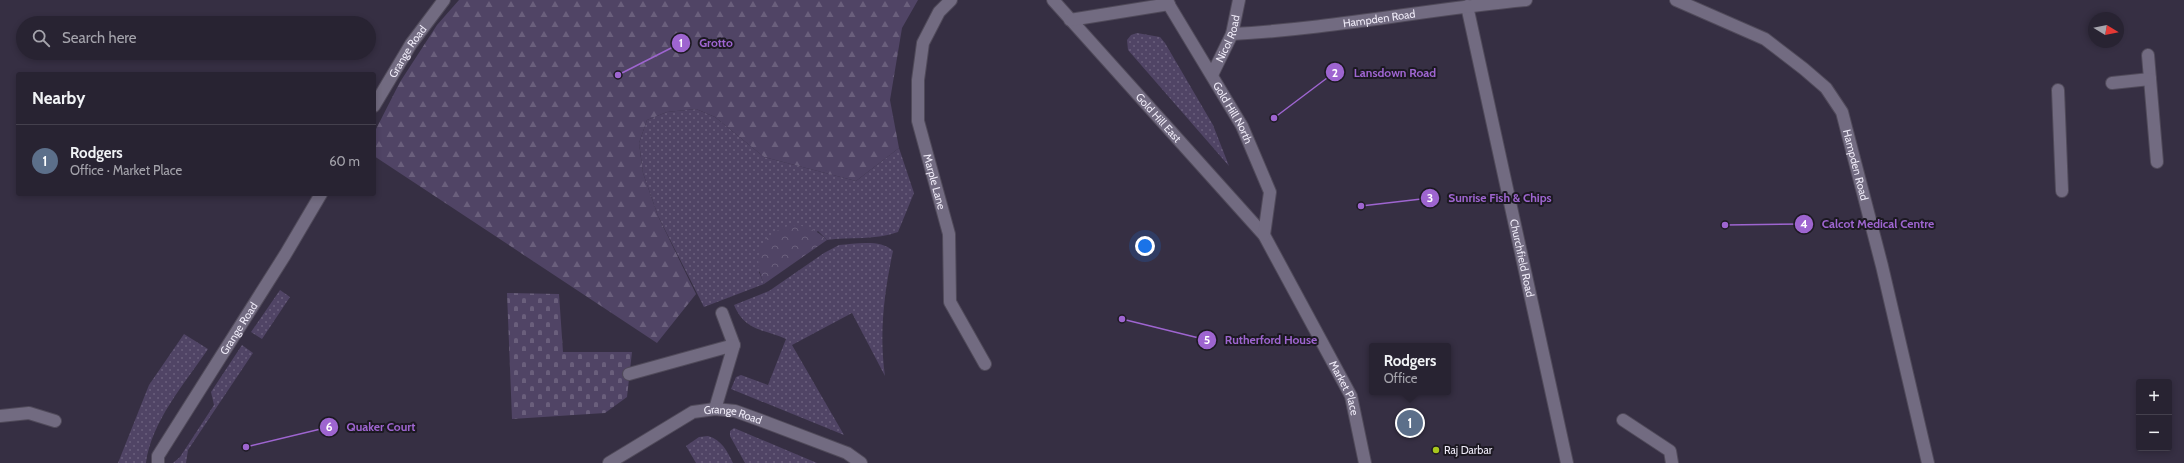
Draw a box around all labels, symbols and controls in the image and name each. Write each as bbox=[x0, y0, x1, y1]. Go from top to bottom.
street label: Hampden Road bbox=[1342, 7, 1416, 30]
north arrow bbox=[2088, 12, 2124, 48]
street label: Nicol Road bbox=[1212, 14, 1243, 65]
search box bbox=[16, 16, 376, 60]
street label: Grange Road bbox=[385, 22, 430, 80]
icon: search bbox=[30, 27, 52, 49]
text: Search here bbox=[62, 29, 137, 47]
callout: Grotto bbox=[671, 31, 741, 55]
text: 1 bbox=[679, 35, 683, 50]
text: Grotto bbox=[699, 35, 733, 50]
callout: Lansdown Road bbox=[1325, 60, 1444, 84]
text: 2 bbox=[1332, 65, 1338, 80]
text: Lansdown Road bbox=[1354, 65, 1436, 80]
street label: Gold Hill North bbox=[1210, 79, 1256, 146]
text: Nearby bbox=[32, 88, 85, 108]
street label: Gold Hill East bbox=[1133, 90, 1185, 145]
street label: Hampden Road bbox=[1840, 128, 1872, 202]
text: Rodgers bbox=[70, 144, 123, 162]
street label: Marple Lane bbox=[920, 152, 949, 211]
text: 1 bbox=[43, 153, 47, 169]
text: 60 m bbox=[329, 153, 360, 169]
text: Office · Market Place bbox=[70, 162, 182, 178]
callout: Sunrise Fish & Chips bbox=[1420, 186, 1560, 210]
text: 3 bbox=[1427, 190, 1433, 205]
text: Sunrise Fish & Chips bbox=[1448, 190, 1552, 205]
callout: Calcot Medical Centre bbox=[1794, 212, 1942, 236]
text: 4 bbox=[1800, 216, 1808, 231]
text: Calcot Medical Centre bbox=[1822, 216, 1934, 231]
street label: Churchfield Road bbox=[1507, 218, 1537, 298]
your location bbox=[1135, 236, 1155, 256]
street label: Grange Road bbox=[217, 299, 261, 357]
callout: Rutherford House bbox=[1197, 328, 1325, 352]
text: 5 bbox=[1204, 332, 1210, 347]
text: Rutherford House bbox=[1225, 332, 1317, 347]
popup bbox=[1369, 343, 1451, 395]
text: Rodgers bbox=[1384, 352, 1436, 370]
street label: Market Place bbox=[1326, 358, 1362, 417]
text: Office bbox=[1384, 370, 1417, 386]
map controls bbox=[2136, 379, 2172, 451]
button: + bbox=[2136, 379, 2172, 415]
street label: Grange Road bbox=[703, 402, 764, 427]
pin: 1 bbox=[1397, 408, 1423, 438]
callout: Quaker Court bbox=[319, 415, 423, 439]
button: − bbox=[2136, 415, 2172, 451]
text: 6 bbox=[326, 419, 333, 434]
text: Quaker Court bbox=[347, 419, 415, 434]
place label: Raj Darbar bbox=[1444, 443, 1493, 457]
marker: Raj Darbar bbox=[1431, 445, 1441, 455]

